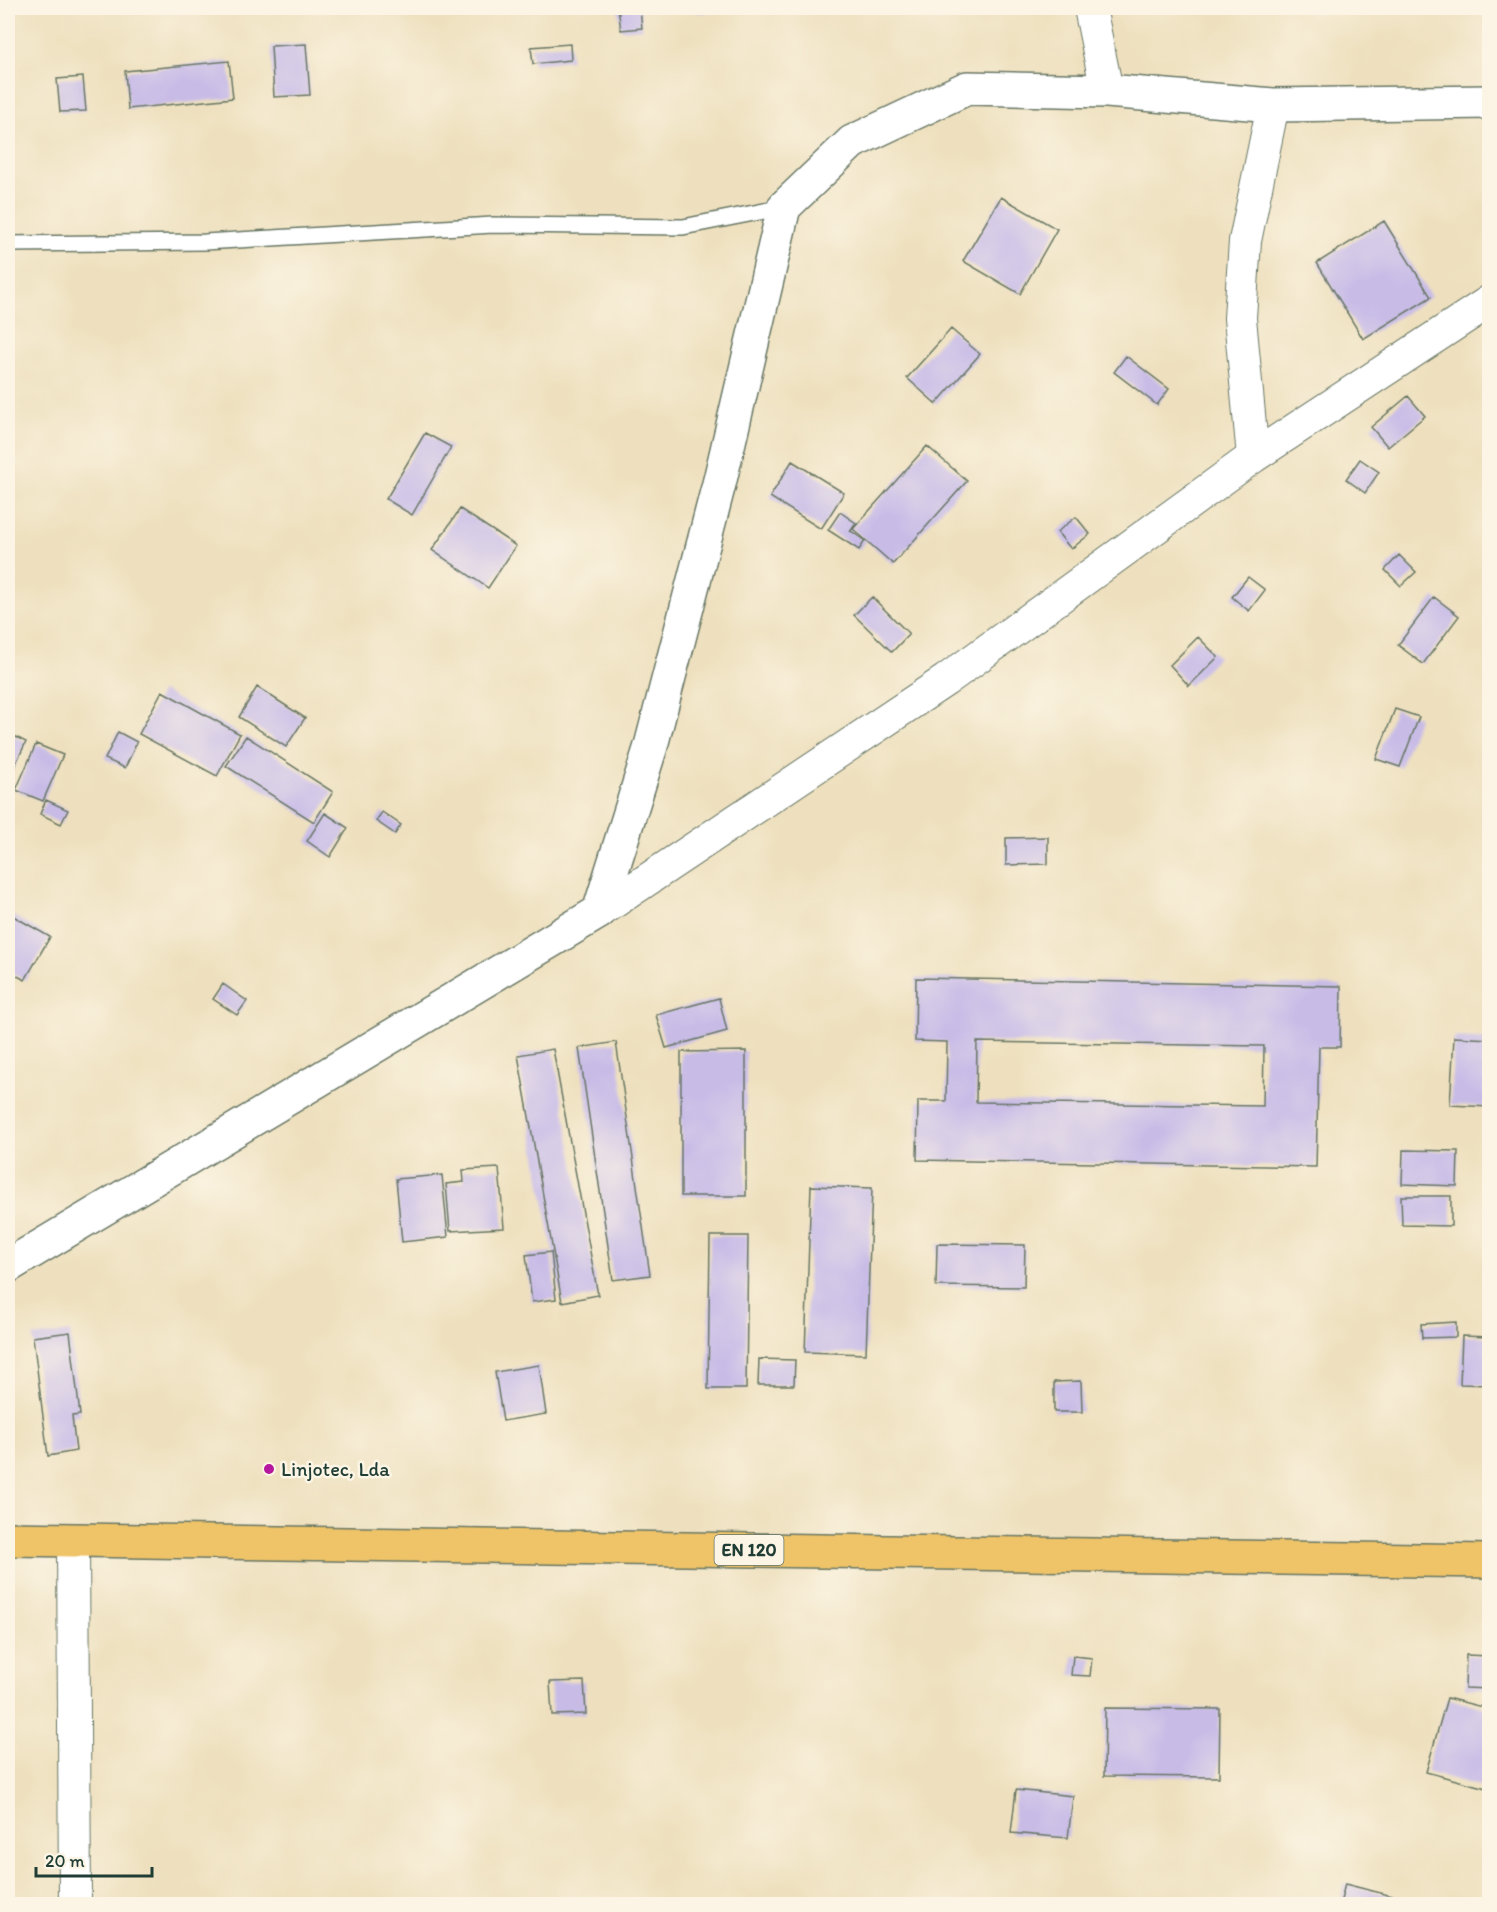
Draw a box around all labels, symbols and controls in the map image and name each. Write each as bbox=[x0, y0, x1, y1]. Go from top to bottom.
place label: Linjotec, Lda bbox=[281, 1457, 390, 1481]
marker: Linjotec, Lda bbox=[262, 1462, 276, 1476]
road number: EN 120 bbox=[714, 1535, 783, 1565]
scale bar bbox=[36, 1840, 152, 1878]
text: 20 m bbox=[45, 1850, 85, 1872]

